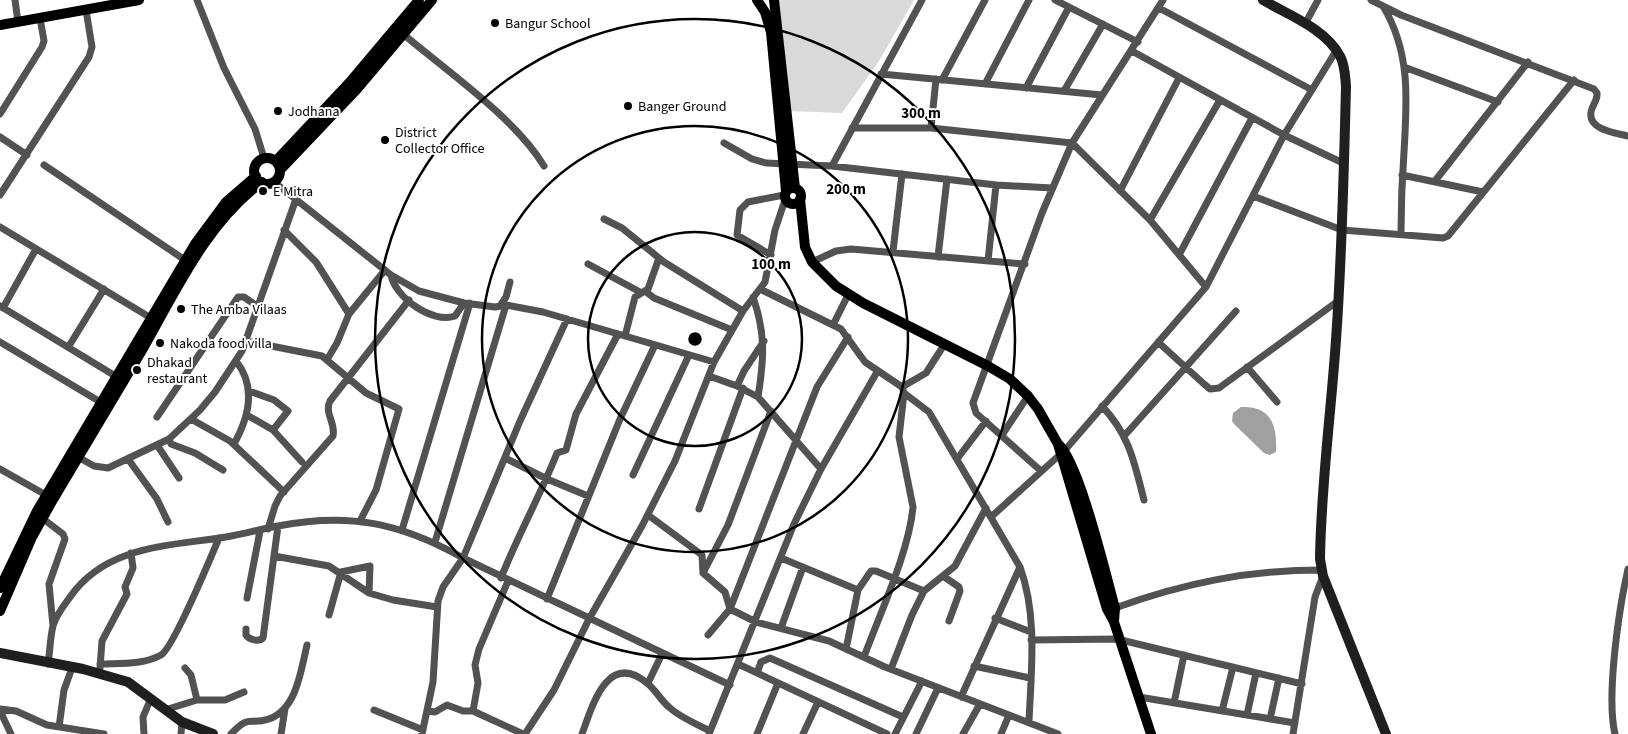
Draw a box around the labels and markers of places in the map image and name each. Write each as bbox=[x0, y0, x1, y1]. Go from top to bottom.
place label: Bangur School bbox=[505, 14, 591, 34]
marker: Bangur School bbox=[489, 17, 501, 29]
place label: Banger Ground bbox=[638, 97, 726, 117]
marker: Banger Ground bbox=[622, 100, 634, 112]
place label: Jodhana bbox=[288, 102, 339, 122]
marker: Jodhana bbox=[272, 105, 284, 117]
place label: District Collector Office bbox=[395, 123, 485, 159]
marker: District Collector Office bbox=[379, 134, 391, 146]
place label: E Mitra bbox=[273, 182, 313, 202]
marker: E Mitra bbox=[257, 185, 269, 197]
place label: The Amba Vilaas bbox=[191, 300, 287, 320]
marker: The Amba Vilaas bbox=[175, 303, 187, 315]
centre of rings bbox=[686, 330, 704, 348]
place label: Nakoda food villa bbox=[170, 334, 272, 354]
marker: Nakoda food villa bbox=[154, 337, 166, 349]
place label: Dhakad restaurant bbox=[147, 353, 208, 389]
marker: Dhakad restaurant bbox=[131, 364, 143, 376]

